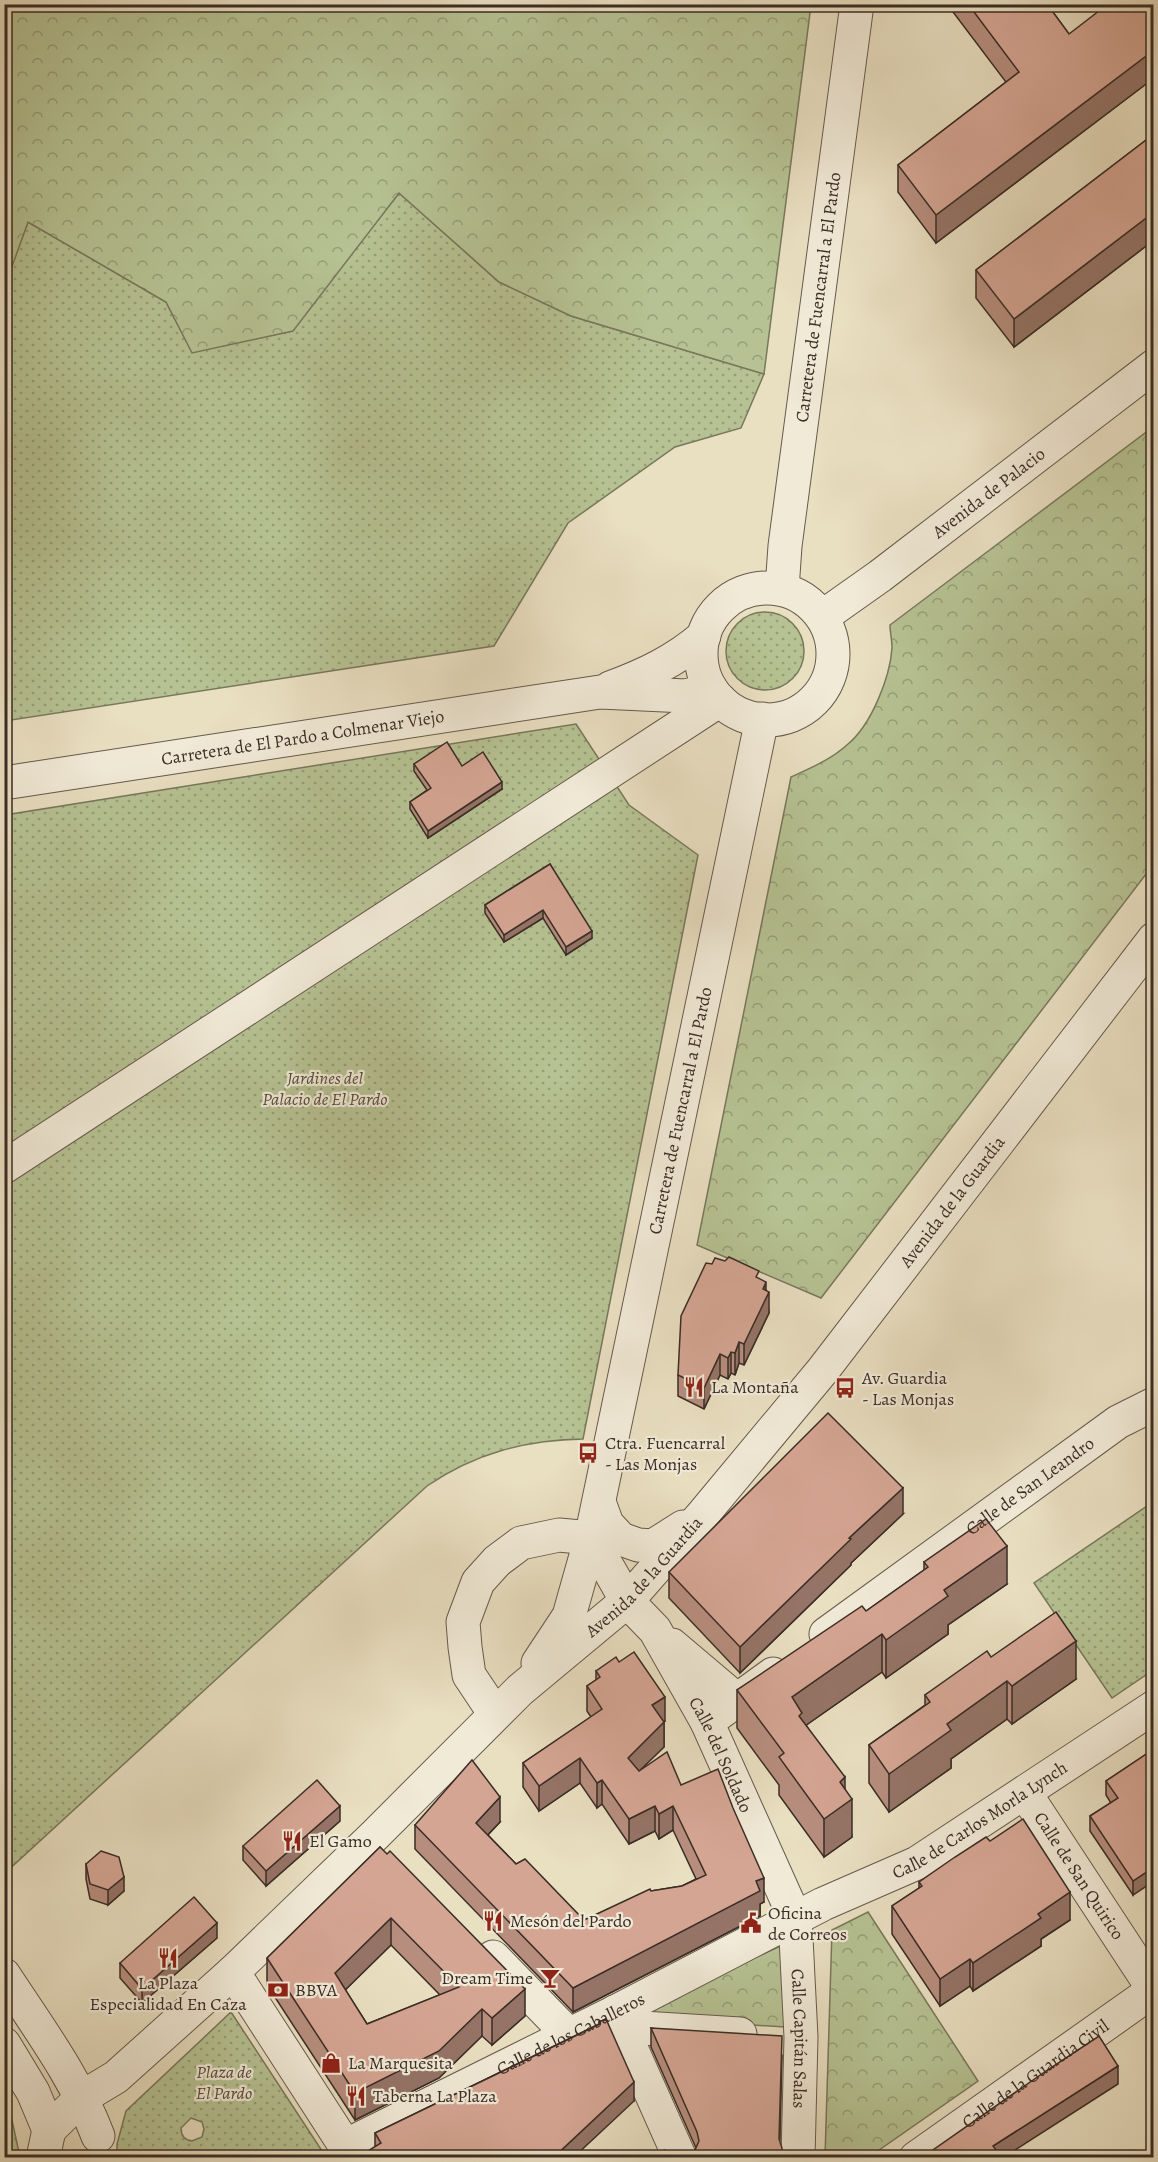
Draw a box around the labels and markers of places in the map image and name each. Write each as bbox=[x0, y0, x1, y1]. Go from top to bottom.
place label: Av. Guardia - Las Monjas bbox=[861, 1366, 954, 1411]
restaurant icon: La Montaña bbox=[682, 1375, 706, 1399]
place label: La Montaña bbox=[711, 1375, 799, 1399]
bus stop icon: Av. Guardia - Las Monjas bbox=[833, 1376, 857, 1400]
place label: Ctra. Fuencarral - Las Monjas bbox=[605, 1431, 726, 1476]
bus stop icon: Ctra. Fuencarral - Las Monjas bbox=[576, 1441, 600, 1465]
restaurant icon: El Gamo bbox=[280, 1829, 304, 1853]
place label: El Gamo bbox=[309, 1829, 372, 1853]
place label: Oficina de Correos bbox=[768, 1901, 847, 1946]
restaurant icon: Mesón del Pardo bbox=[481, 1909, 505, 1933]
place label: Mesón del Pardo bbox=[510, 1909, 632, 1933]
public building icon: Oficina de Correos bbox=[739, 1911, 763, 1935]
restaurant icon: La Plaza Especialidad En Caza bbox=[156, 1946, 180, 1970]
place label: Dream Time bbox=[441, 1966, 533, 1990]
bar icon: Dream Time bbox=[538, 1966, 562, 1990]
place label: La Plaza Especialidad En Caza bbox=[89, 1971, 247, 2016]
bank icon: BBVA bbox=[266, 1978, 290, 2002]
place label: BBVA bbox=[295, 1978, 338, 2002]
shop icon: La Marquesita bbox=[319, 2051, 343, 2075]
place label: La Marquesita bbox=[348, 2051, 454, 2075]
restaurant icon: Taberna La Plaza bbox=[344, 2084, 368, 2108]
place label: Taberna La Plaza bbox=[373, 2084, 497, 2108]

